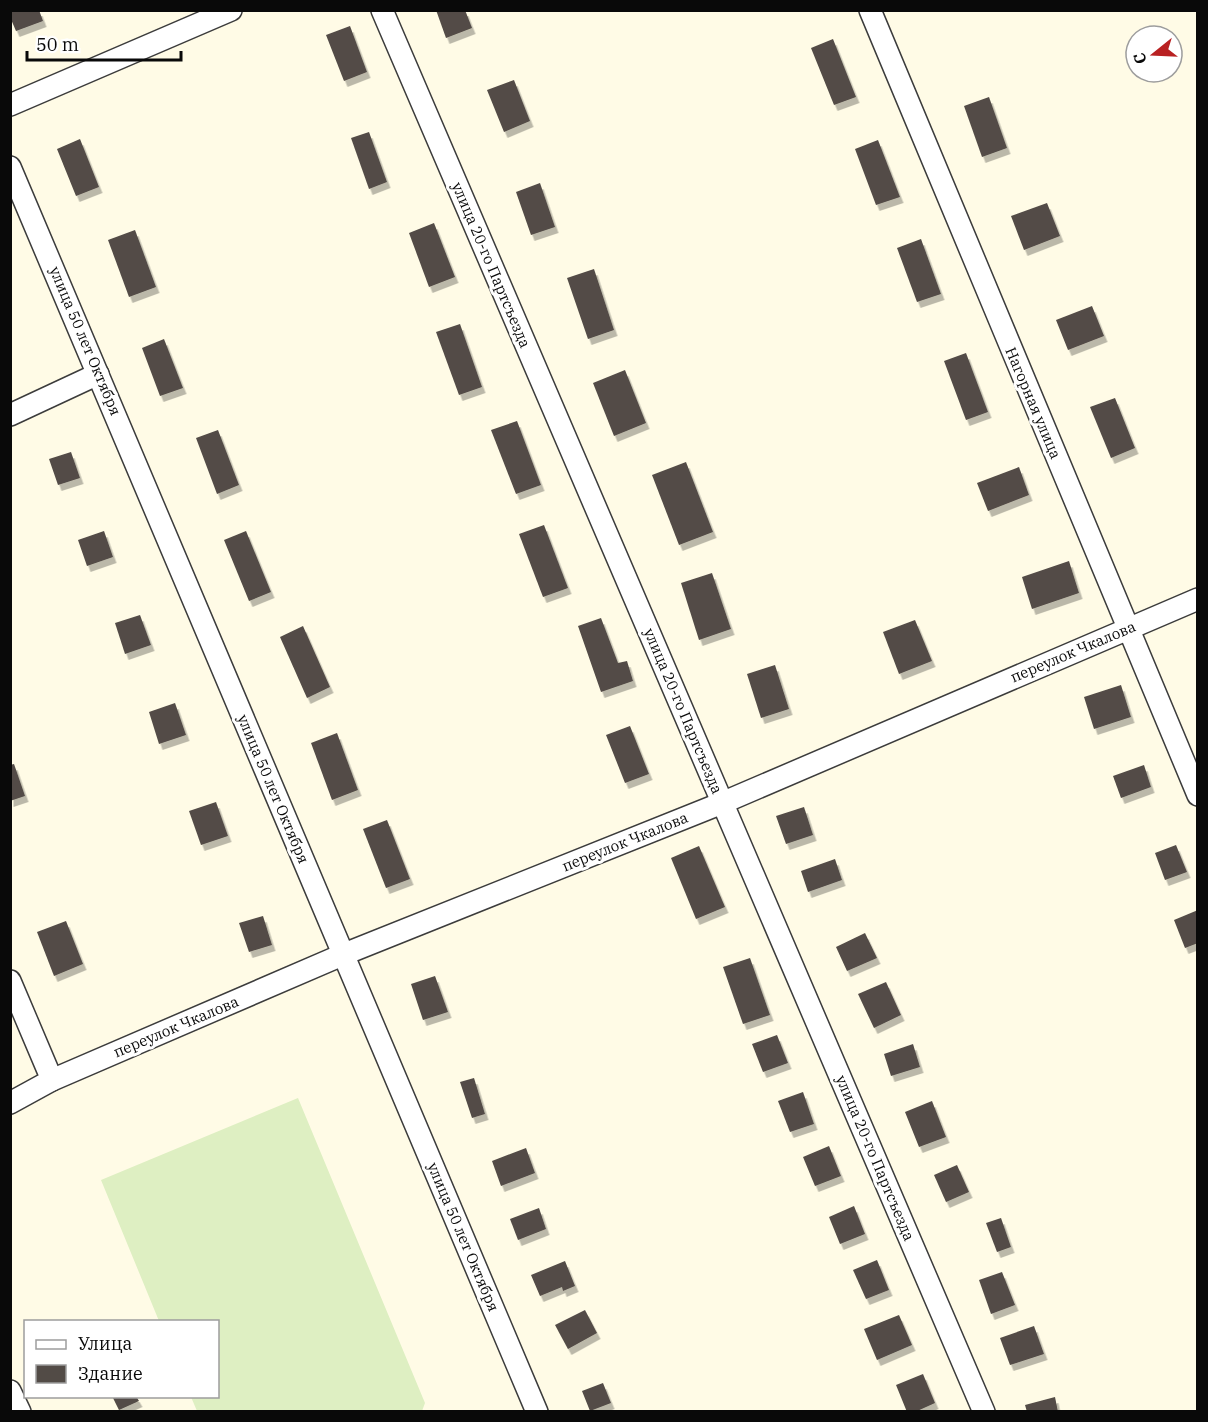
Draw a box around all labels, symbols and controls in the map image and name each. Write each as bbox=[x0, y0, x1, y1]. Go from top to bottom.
scale bar bbox=[27, 24, 182, 62]
north arrow bbox=[1124, 24, 1184, 84]
text: 50 m bbox=[36, 33, 79, 56]
text: С bbox=[1129, 50, 1151, 67]
street label: улица 20-го Партсъезда bbox=[448, 179, 535, 351]
street label: улица 50 лет Октября bbox=[45, 263, 125, 418]
street label: Нагорная улица bbox=[1001, 344, 1066, 462]
street label: переулок Чкалова bbox=[1007, 617, 1138, 687]
street label: улица 20-го Партсъезда bbox=[640, 625, 727, 797]
street label: улица 50 лет Октября bbox=[233, 711, 313, 866]
street label: переулок Чкалова bbox=[559, 808, 691, 875]
street label: переулок Чкалова bbox=[110, 992, 241, 1062]
street label: улица 20-го Партсъезда bbox=[832, 1072, 919, 1244]
street label: улица 50 лет Октября bbox=[423, 1159, 503, 1314]
legend bbox=[24, 1320, 219, 1398]
text: Улица bbox=[78, 1332, 133, 1355]
text: Здание bbox=[78, 1362, 143, 1385]

